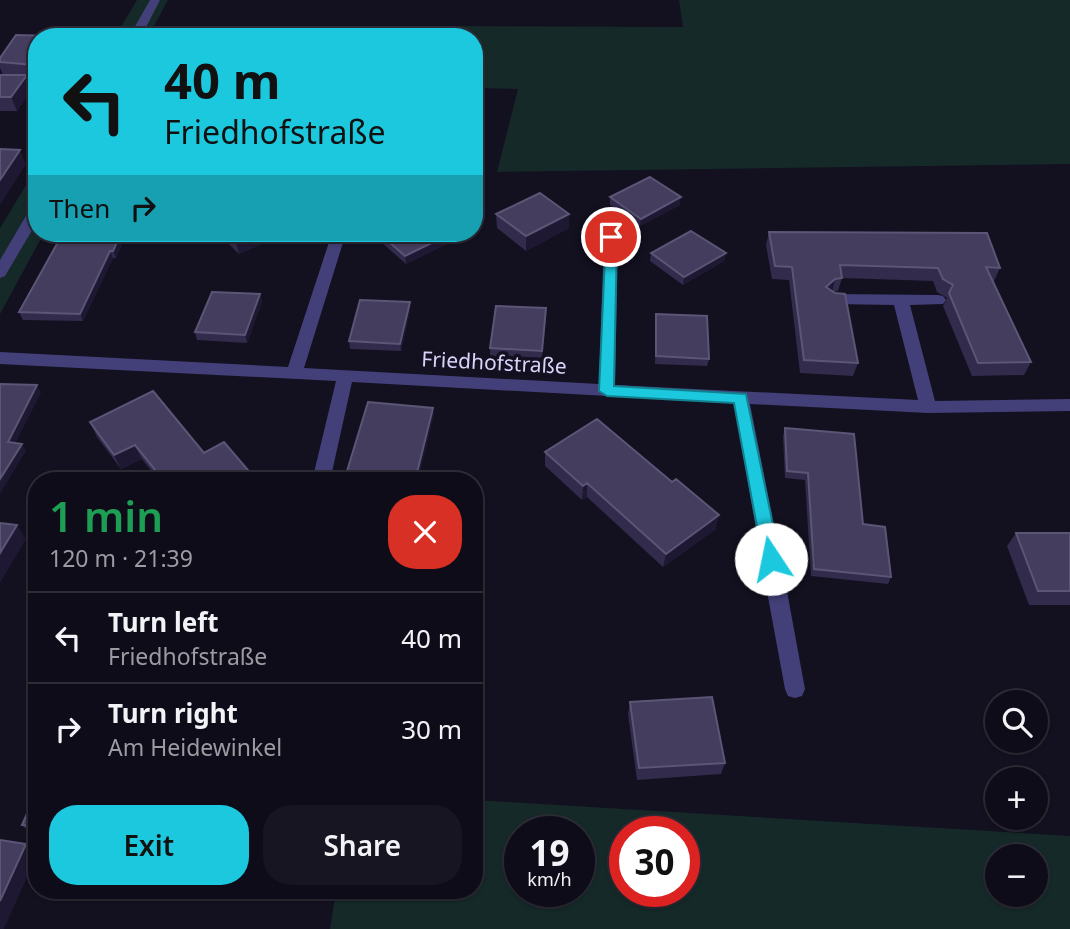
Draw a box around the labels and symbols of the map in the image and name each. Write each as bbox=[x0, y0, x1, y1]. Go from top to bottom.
pin bbox=[581, 207, 641, 267]
street label: Friedhofstraße bbox=[421, 344, 567, 380]
position arrow bbox=[734, 522, 808, 596]
speed limit sign: 30 bbox=[609, 816, 700, 907]

